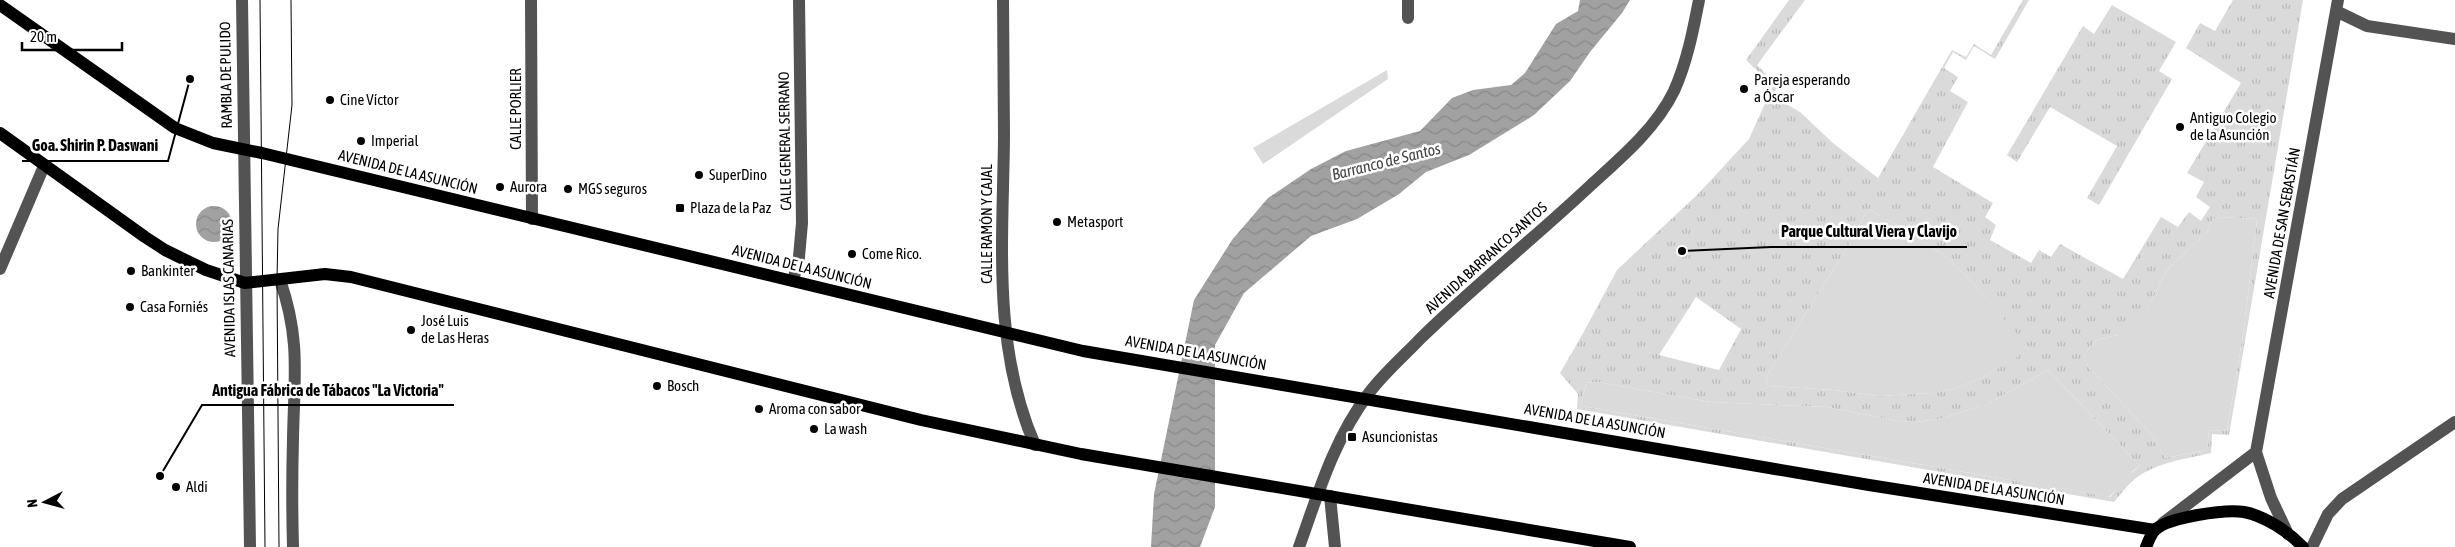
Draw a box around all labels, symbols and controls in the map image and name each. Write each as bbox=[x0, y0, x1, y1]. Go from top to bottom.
scale bar bbox=[22, 20, 122, 52]
street label: RAMBLA DE PULIDO bbox=[216, 21, 235, 129]
text: 20 m bbox=[30, 28, 57, 45]
street label: CALLE PORLIER bbox=[507, 68, 524, 150]
street label: CALLE GENERAL SERRANO bbox=[775, 71, 794, 211]
place label: Pareja esperando a Óscar bbox=[1754, 71, 1850, 105]
marker: Pareja esperando a Óscar bbox=[1738, 83, 1750, 95]
place label: Cine Víctor bbox=[340, 91, 399, 108]
marker: Cine Víctor bbox=[324, 94, 336, 106]
place label: Antiguo Colegio de la Asunción bbox=[2190, 109, 2277, 143]
marker: Antiguo Colegio de la Asunción bbox=[2174, 121, 2186, 133]
callout: Goa. Shirin P. Daswani bbox=[22, 130, 168, 161]
place label: Imperial bbox=[371, 132, 418, 149]
marker: Imperial bbox=[355, 135, 367, 147]
text: Goa. Shirin P. Daswani bbox=[32, 136, 159, 154]
water label: Barranco de Santos bbox=[1330, 139, 1443, 183]
street label: AVENIDA DE LA ASUNCIÓN bbox=[337, 146, 479, 197]
street label: AVENIDA DE SAN SEBASTIÁN bbox=[2260, 146, 2303, 300]
street label: CALLE RAMÓN Y CAJAL bbox=[978, 164, 995, 284]
place label: SuperDino bbox=[709, 166, 767, 183]
marker: SuperDino bbox=[693, 169, 705, 181]
place label: Aurora bbox=[510, 178, 547, 195]
place label: MGS seguros bbox=[578, 180, 647, 197]
marker: Aurora bbox=[494, 181, 506, 193]
marker: MGS seguros bbox=[562, 183, 574, 195]
street label: AVENIDA BARRANCO SANTOS bbox=[1421, 198, 1550, 317]
place label: Plaza de la Paz bbox=[690, 199, 772, 216]
marker: Plaza de la Paz bbox=[674, 202, 686, 214]
place label: Metasport bbox=[1067, 213, 1123, 230]
marker: Metasport bbox=[1051, 216, 1063, 228]
callout: Parque Cultural Viera y Clavijo bbox=[1771, 216, 1967, 247]
street label: AVENIDA ISLAS CANARIAS bbox=[219, 219, 238, 357]
text: Parque Cultural Viera y Clavijo bbox=[1781, 222, 1958, 240]
street label: AVENIDA DE LA ASUNCIÓN bbox=[731, 241, 873, 292]
place label: Come Rico. bbox=[862, 245, 922, 262]
marker: Come Rico. bbox=[846, 248, 858, 260]
place label: Bankinter bbox=[141, 262, 195, 279]
marker: Bankinter bbox=[125, 265, 137, 277]
place label: Casa Forniés bbox=[140, 298, 208, 315]
marker: Casa Forniés bbox=[124, 301, 136, 313]
place label: José Luis de Las Heras bbox=[421, 312, 489, 346]
marker: José Luis de Las Heras bbox=[405, 324, 417, 336]
street label: AVENIDA DE LA ASUNCIÓN bbox=[1124, 332, 1268, 373]
callout: Antigua Fábrica de Tábacos "La Victoria" bbox=[202, 374, 454, 405]
place label: Bosch bbox=[667, 377, 699, 394]
marker: Bosch bbox=[651, 380, 663, 392]
text: Antigua Fábrica de Tábacos "La Victoria" bbox=[211, 381, 444, 399]
place label: Aroma con sabor bbox=[769, 400, 861, 417]
street label: AVENIDA DE LA ASUNCIÓN bbox=[1523, 400, 1667, 441]
marker: Aroma con sabor bbox=[753, 403, 765, 415]
place label: La wash bbox=[824, 420, 867, 437]
marker: La wash bbox=[808, 423, 820, 435]
place label: Asuncionistas bbox=[1362, 428, 1438, 445]
marker: Asuncionistas bbox=[1346, 431, 1358, 443]
street label: AVENIDA DE LA ASUNCIÓN bbox=[1922, 469, 2066, 508]
north arrow bbox=[20, 477, 70, 527]
place label: Aldi bbox=[186, 478, 208, 495]
marker: Aldi bbox=[170, 481, 182, 493]
text: N bbox=[24, 498, 40, 508]

